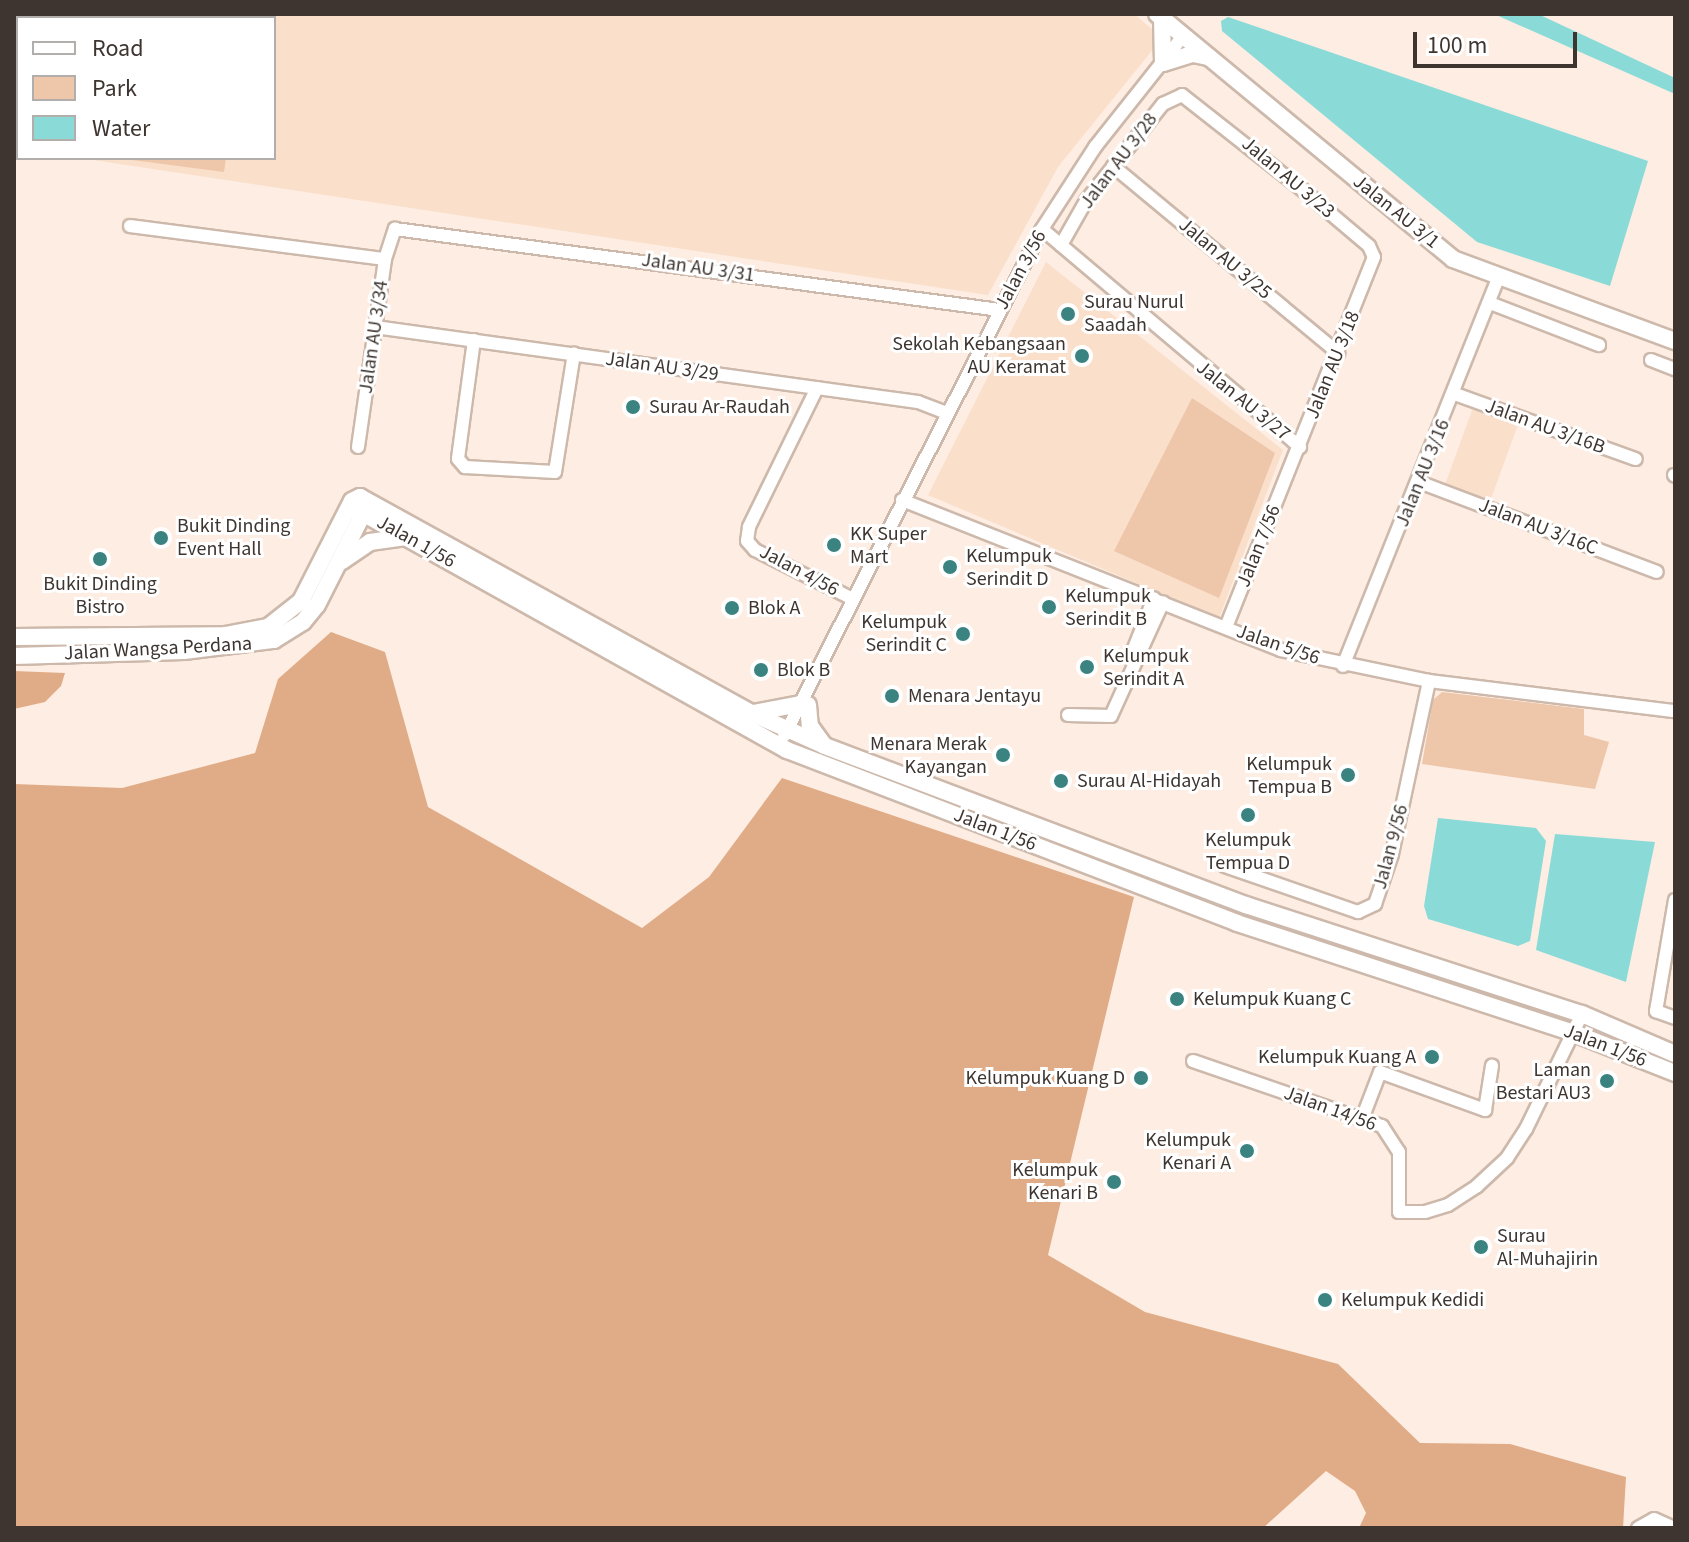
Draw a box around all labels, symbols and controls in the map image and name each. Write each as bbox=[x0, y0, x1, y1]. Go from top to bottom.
legend bbox=[16, 16, 276, 160]
scale bar bbox=[1417, 16, 1581, 66]
text: 100 m bbox=[1427, 28, 1487, 63]
text: Road bbox=[92, 31, 144, 66]
text: Park bbox=[92, 71, 137, 106]
street label: Jalan AU 3/28 bbox=[1075, 108, 1163, 214]
text: Water bbox=[92, 111, 150, 146]
street label: Jalan AU 3/23 bbox=[1237, 132, 1339, 224]
street label: Jalan AU 3/1 bbox=[1348, 170, 1444, 254]
street label: Jalan AU 3/25 bbox=[1174, 213, 1276, 305]
street label: Jalan 3/56 bbox=[990, 226, 1052, 314]
street label: Jalan AU 3/31 bbox=[640, 248, 756, 288]
street label: Jalan AU 3/34 bbox=[354, 279, 394, 395]
place label: Surau Nurul Saadah bbox=[1084, 290, 1184, 337]
marker: Surau Nurul Saadah bbox=[1059, 305, 1077, 323]
street label: Jalan AU 3/18 bbox=[1301, 308, 1365, 422]
place label: Sekolah Kebangsaan AU Keramat bbox=[892, 332, 1066, 379]
street label: Jalan AU 3/29 bbox=[604, 347, 720, 387]
marker: Sekolah Kebangsaan AU Keramat bbox=[1073, 347, 1091, 365]
street label: Jalan AU 3/27 bbox=[1191, 356, 1295, 446]
street label: Jalan AU 3/16B bbox=[1482, 394, 1608, 460]
place label: Surau Ar-Raudah bbox=[649, 395, 790, 419]
marker: Surau Ar-Raudah bbox=[624, 398, 642, 416]
street label: Jalan AU 3/16 bbox=[1391, 416, 1455, 530]
street label: Jalan AU 3/16C bbox=[1475, 493, 1601, 561]
street label: Jalan 7/56 bbox=[1232, 501, 1286, 591]
street label: Jalan 1/56 bbox=[372, 511, 460, 573]
place label: Bukit Dinding Event Hall bbox=[177, 514, 290, 561]
place label: KK Super Mart bbox=[850, 522, 927, 569]
marker: Bukit Dinding Event Hall bbox=[152, 529, 170, 547]
marker: KK Super Mart bbox=[825, 536, 843, 554]
street label: Jalan 4/56 bbox=[755, 540, 843, 602]
place label: Kelumpuk Serindit D bbox=[966, 544, 1052, 591]
marker: Bukit Dinding Bistro bbox=[91, 550, 109, 568]
marker: Kelumpuk Serindit D bbox=[941, 558, 959, 576]
place label: Bukit Dinding Bistro bbox=[43, 572, 157, 619]
place label: Kelumpuk Serindit B bbox=[1065, 584, 1151, 631]
place label: Blok A bbox=[748, 596, 800, 620]
marker: Kelumpuk Serindit B bbox=[1040, 598, 1058, 616]
marker: Blok A bbox=[723, 599, 741, 617]
place label: Kelumpuk Serindit C bbox=[861, 610, 947, 657]
street label: Jalan 5/56 bbox=[1233, 620, 1323, 670]
marker: Kelumpuk Serindit C bbox=[954, 625, 972, 643]
street label: Jalan Wangsa Perdana bbox=[63, 632, 253, 666]
place label: Kelumpuk Serindit A bbox=[1103, 644, 1189, 691]
place label: Blok B bbox=[777, 658, 830, 682]
marker: Kelumpuk Serindit A bbox=[1078, 658, 1096, 676]
marker: Blok B bbox=[752, 661, 770, 679]
place label: Menara Jentayu bbox=[908, 684, 1041, 708]
marker: Menara Jentayu bbox=[883, 687, 901, 705]
place label: Menara Merak Kayangan bbox=[870, 732, 987, 779]
marker: Menara Merak Kayangan bbox=[994, 746, 1012, 764]
place label: Kelumpuk Tempua B bbox=[1246, 752, 1332, 799]
marker: Kelumpuk Tempua B bbox=[1339, 766, 1357, 784]
place label: Surau Al-Hidayah bbox=[1077, 769, 1221, 793]
marker: Surau Al-Hidayah bbox=[1052, 772, 1070, 790]
street label: Jalan 9/56 bbox=[1368, 802, 1414, 892]
street label: Jalan 1/56 bbox=[950, 803, 1040, 857]
marker: Kelumpuk Tempua D bbox=[1239, 806, 1257, 824]
place label: Kelumpuk Tempua D bbox=[1205, 828, 1291, 875]
place label: Kelumpuk Kuang C bbox=[1193, 987, 1351, 1011]
marker: Kelumpuk Kuang C bbox=[1168, 990, 1186, 1008]
street label: Jalan 1/56 bbox=[1560, 1019, 1650, 1073]
place label: Kelumpuk Kuang A bbox=[1258, 1045, 1416, 1069]
marker: Kelumpuk Kuang A bbox=[1423, 1048, 1441, 1066]
place label: Laman Bestari AU3 bbox=[1496, 1058, 1591, 1105]
place label: Kelumpuk Kuang D bbox=[966, 1066, 1125, 1090]
marker: Kelumpuk Kuang D bbox=[1132, 1069, 1150, 1087]
marker: Laman Bestari AU3 bbox=[1598, 1072, 1616, 1090]
street label: Jalan 14/56 bbox=[1281, 1081, 1379, 1137]
place label: Kelumpuk Kenari A bbox=[1145, 1128, 1231, 1175]
marker: Kelumpuk Kenari A bbox=[1238, 1142, 1256, 1160]
place label: Kelumpuk Kenari B bbox=[1012, 1158, 1098, 1205]
marker: Kelumpuk Kenari B bbox=[1105, 1173, 1123, 1191]
place label: Surau Al-Muhajirin bbox=[1497, 1224, 1598, 1271]
marker: Surau Al-Muhajirin bbox=[1472, 1238, 1490, 1256]
place label: Kelumpuk Kedidi bbox=[1341, 1288, 1484, 1312]
marker: Kelumpuk Kedidi bbox=[1316, 1291, 1334, 1309]

